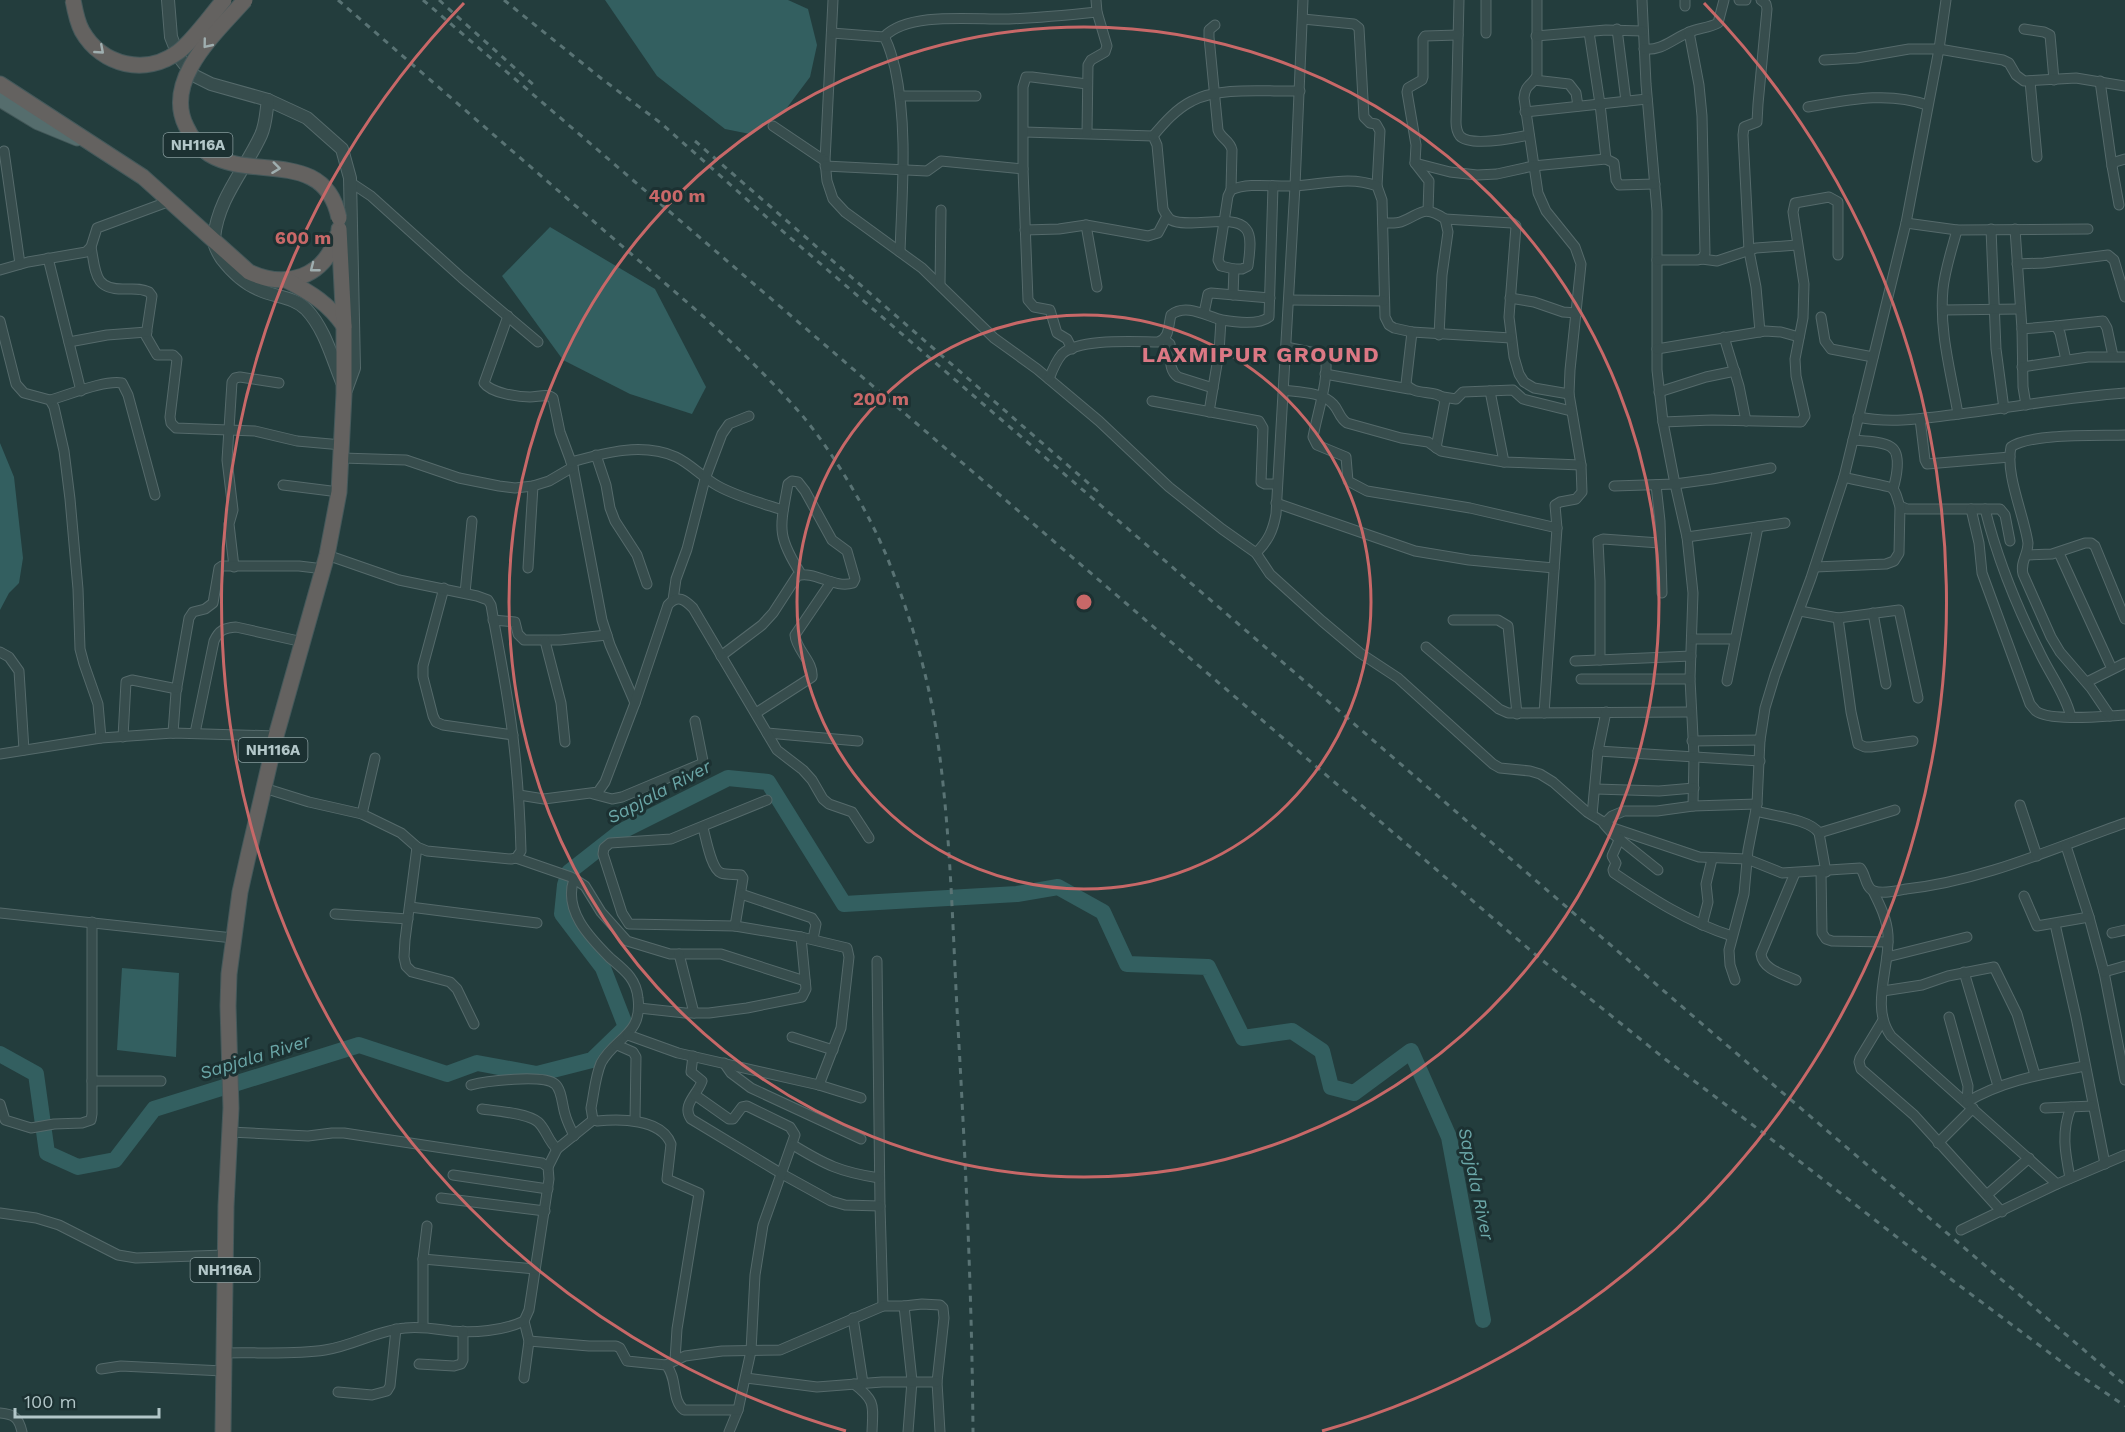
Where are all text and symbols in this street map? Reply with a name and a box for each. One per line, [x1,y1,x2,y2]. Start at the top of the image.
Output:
one-way arrow [203,38,214,49]
one-way arrow [93,43,103,54]
road number: NH116A [164,133,232,157]
one-way arrow [271,162,280,174]
text: 400 m [649,185,705,206]
text: 600 m [275,227,331,248]
one-way arrow [310,260,321,271]
district label: LAXMIPUR GROUND [1142,342,1380,367]
text: 200 m [853,388,909,409]
centre of rings [1074,592,1094,612]
road number: NH116A [238,738,308,762]
water label: Sapjala River [603,755,715,828]
water label: Sapjala River [197,1029,314,1083]
water label: Sapjala River [1454,1126,1499,1243]
road number: NH116A [190,1258,260,1282]
scale bar [15,1381,159,1419]
text: 100 m [24,1391,77,1412]

